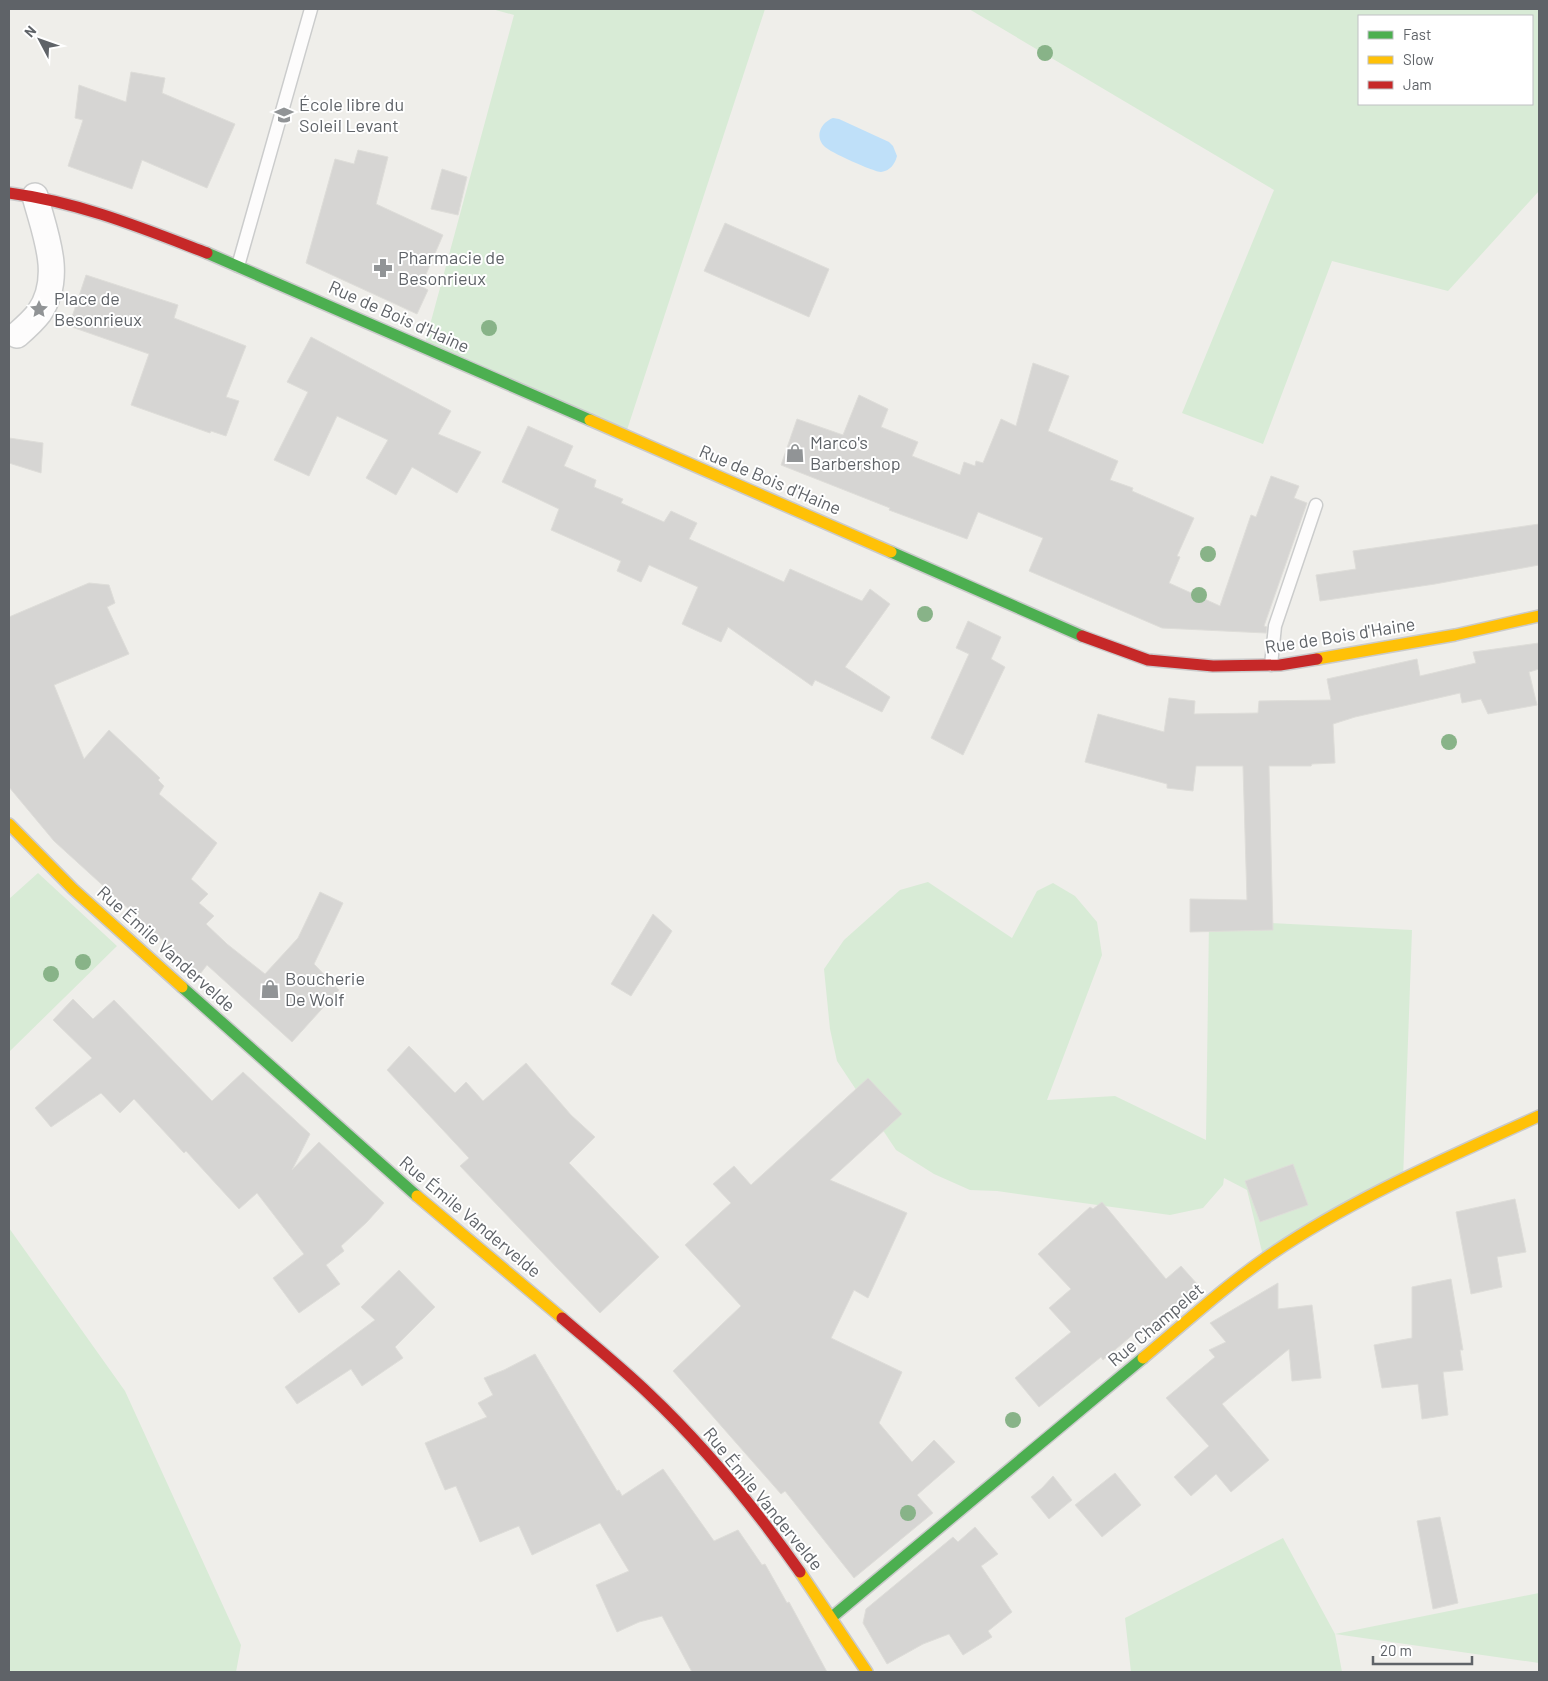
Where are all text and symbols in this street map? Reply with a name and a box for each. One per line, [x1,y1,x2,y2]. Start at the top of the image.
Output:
north arrow [15,15,65,65]
legend [1358,15,1533,105]
text: N [20,22,39,40]
text: Fast [1403,25,1431,43]
text: Slow [1403,50,1434,68]
text: Jam [1403,75,1432,93]
place label: École libre du Soleil Levant [299,93,404,136]
school or university icon: École libre du Soleil Levant [273,104,295,126]
place label: Pharmacie de Besonrieux [398,246,505,289]
pharmacy icon: Pharmacie de Besonrieux [372,257,394,279]
street label: Rue de Bois d'Haine [326,275,473,357]
place label: Place de Besonrieux [54,287,142,330]
place icon: Place de Besonrieux [28,298,50,320]
place label: Marco's Barbershop [810,431,901,474]
street label: Rue de Bois d'Haine [696,439,845,519]
shop icon: Marco's Barbershop [784,442,806,464]
street label: Rue de Bois d'Haine [1263,612,1417,658]
street label: Rue Émile Vandervelde [93,881,240,1016]
place label: Boucherie De Wolf [285,967,365,1010]
shop icon: Boucherie De Wolf [259,978,281,1000]
street label: Rue Émile Vandervelde [395,1151,546,1282]
street label: Rue Champelet [1103,1278,1208,1371]
street label: Rue Émile Vandervelde [699,1422,828,1574]
scale bar [1373,1634,1472,1666]
text: 20 m [1380,1641,1412,1659]

